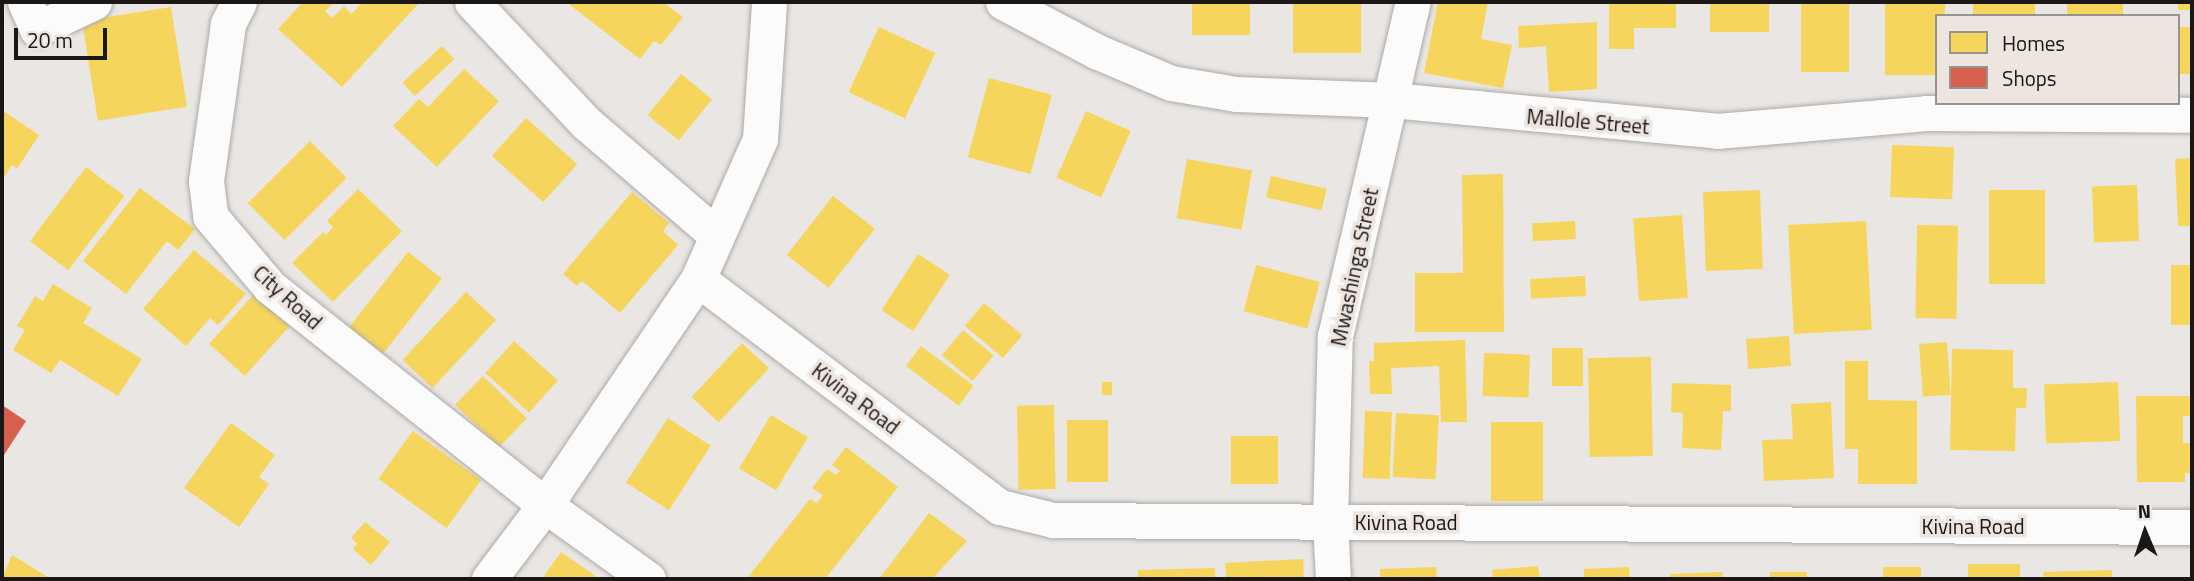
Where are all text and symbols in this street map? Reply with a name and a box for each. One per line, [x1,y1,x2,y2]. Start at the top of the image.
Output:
scale bar [18,14,110,58]
legend [1935,14,2180,105]
text: 20 m [27,24,73,56]
text: Homes [2002,27,2065,59]
text: Shops [2002,62,2057,94]
street label: Mallole Street [1526,103,1650,139]
street label: Mwashinga Street [1325,186,1383,348]
street label: City Road [248,260,328,334]
street label: Kivina Road [807,357,905,439]
text: N [2137,496,2151,525]
north arrow [2110,497,2180,567]
street label: Kivina Road [1354,509,1458,535]
street label: Kivina Road [1921,513,2025,539]

